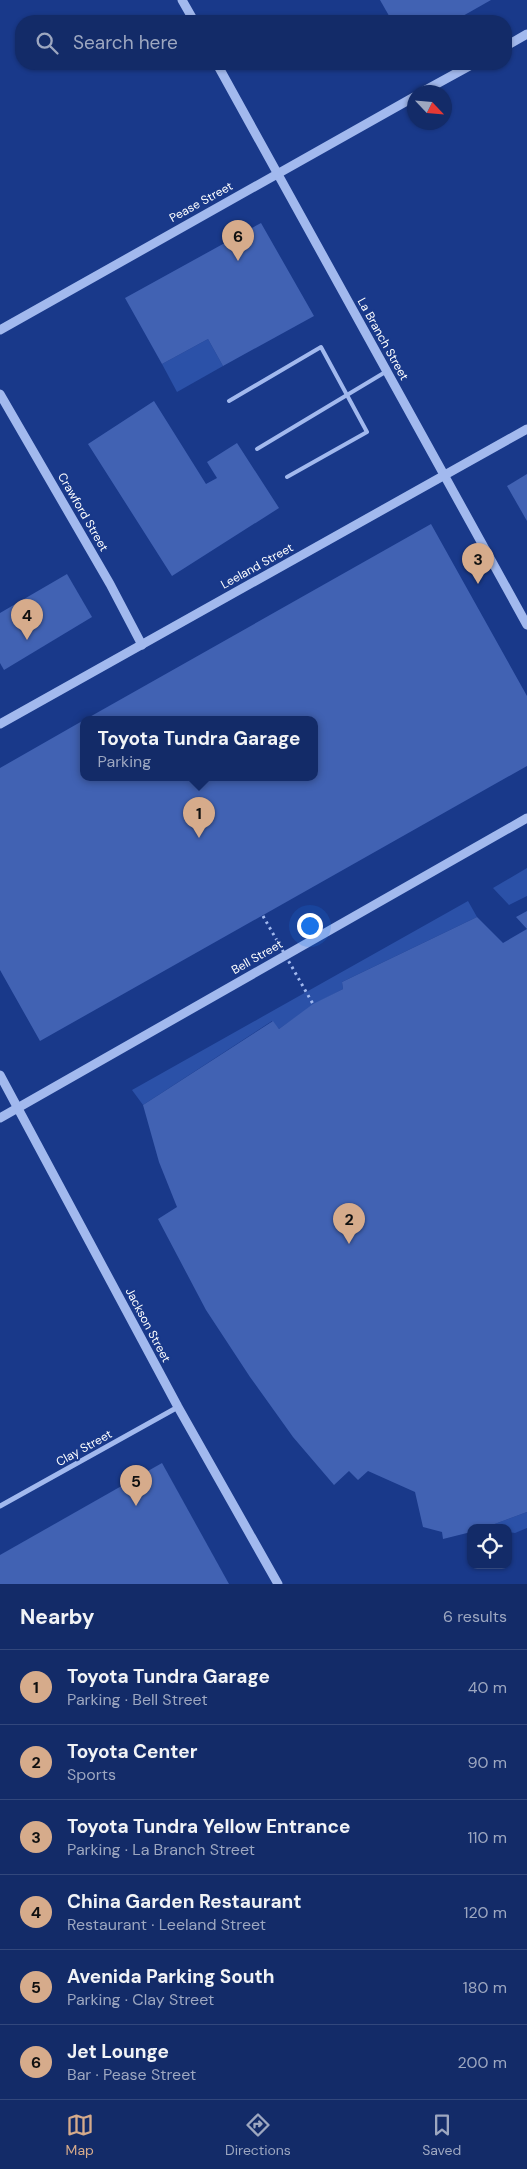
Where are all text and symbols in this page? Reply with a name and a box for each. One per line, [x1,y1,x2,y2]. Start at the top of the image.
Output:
search box [15,15,512,70]
icon: search [33,29,61,57]
text: Search here [73,30,178,55]
north arrow [407,85,452,130]
street label: Pease Street [167,178,236,226]
pin: 6 [222,220,254,261]
street label: La Branch Street [354,295,412,383]
street label: Crawford Street [54,470,112,555]
street label: Leeland Street [218,539,296,593]
pin: 3 [462,543,494,584]
pin: 4 [11,599,43,640]
popup [80,716,318,781]
text: Toyota Tundra Garage [98,726,300,751]
text: Parking [98,751,151,772]
pin: 1 [183,797,215,838]
your location [297,913,323,939]
street label: Bell Street [228,936,286,978]
pin: 2 [333,1203,365,1244]
street label: Jackson Street [122,1285,175,1365]
street label: Clay Street [53,1426,115,1470]
pin: 5 [120,1465,152,1506]
map controls [467,1524,512,1569]
button: locate [467,1524,512,1569]
text: Nearby [20,1603,94,1631]
text: 6 results [443,1606,507,1627]
text: Toyota Tundra Garage [67,1664,270,1689]
text: 1 [33,1677,39,1698]
text: 40 m [468,1677,507,1698]
text: Parking · Bell Street [67,1689,208,1710]
text: Toyota Center [67,1739,197,1764]
text: 2 [31,1752,41,1773]
text: 90 m [467,1752,507,1773]
text: Sports [67,1764,116,1785]
text: Toyota Tundra Yellow Entrance [67,1814,351,1839]
text: 3 [31,1827,41,1848]
text: 110 m [468,1827,507,1848]
text: Parking · La Branch Street [67,1839,255,1860]
text: China Garden Restaurant [67,1889,302,1914]
text: 4 [31,1902,41,1923]
text: 120 m [463,1902,507,1923]
text: Restaurant · Leeland Street [67,1914,266,1935]
text: Avenida Parking South [67,1964,275,1989]
text: 5 [31,1977,41,1998]
text: 180 m [463,1977,507,1998]
text: Parking · Clay Street [67,1989,214,2010]
text: Jet Lounge [67,2039,169,2064]
text: 6 [31,2052,41,2073]
text: 200 m [458,2052,507,2073]
text: Bar · Pease Street [67,2064,196,2085]
tab: Map [66,2111,94,2159]
tab: Directions [225,2111,291,2159]
tab: Saved [422,2111,461,2159]

